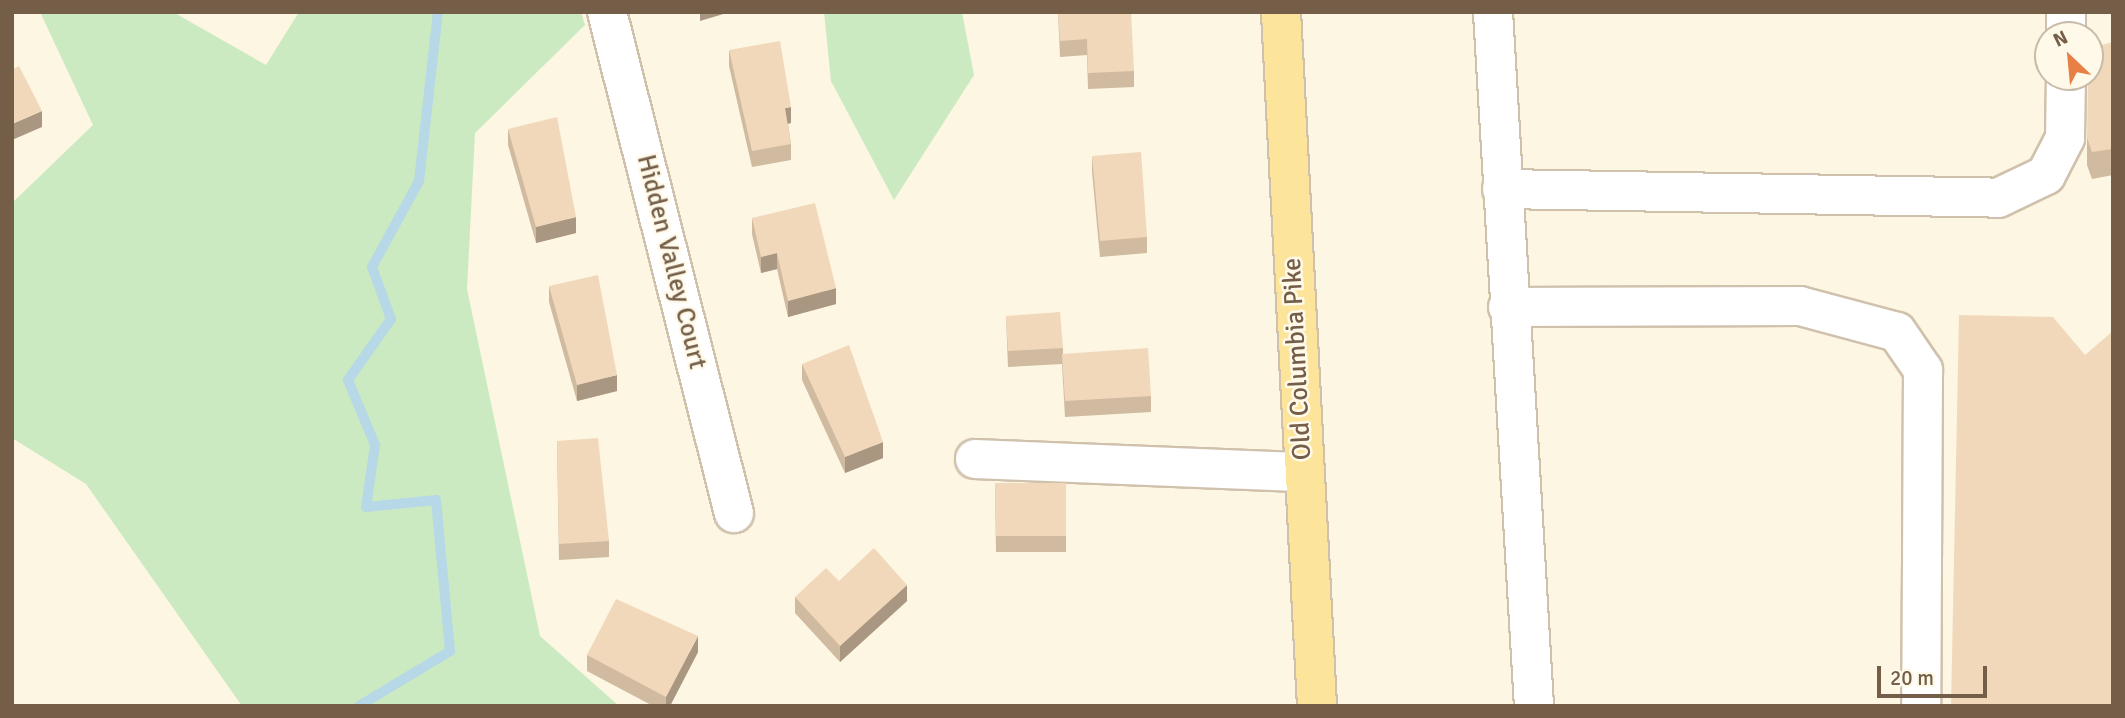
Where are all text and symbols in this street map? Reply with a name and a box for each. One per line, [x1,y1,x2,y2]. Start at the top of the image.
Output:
north arrow [2034,21,2104,91]
text: N [2049,25,2072,53]
street label: Hidden Valley Court [629,152,713,372]
street label: Old Columbia Pike [1277,257,1319,461]
scale bar [1880,652,1990,696]
text: 20 m [1890,665,1934,691]

